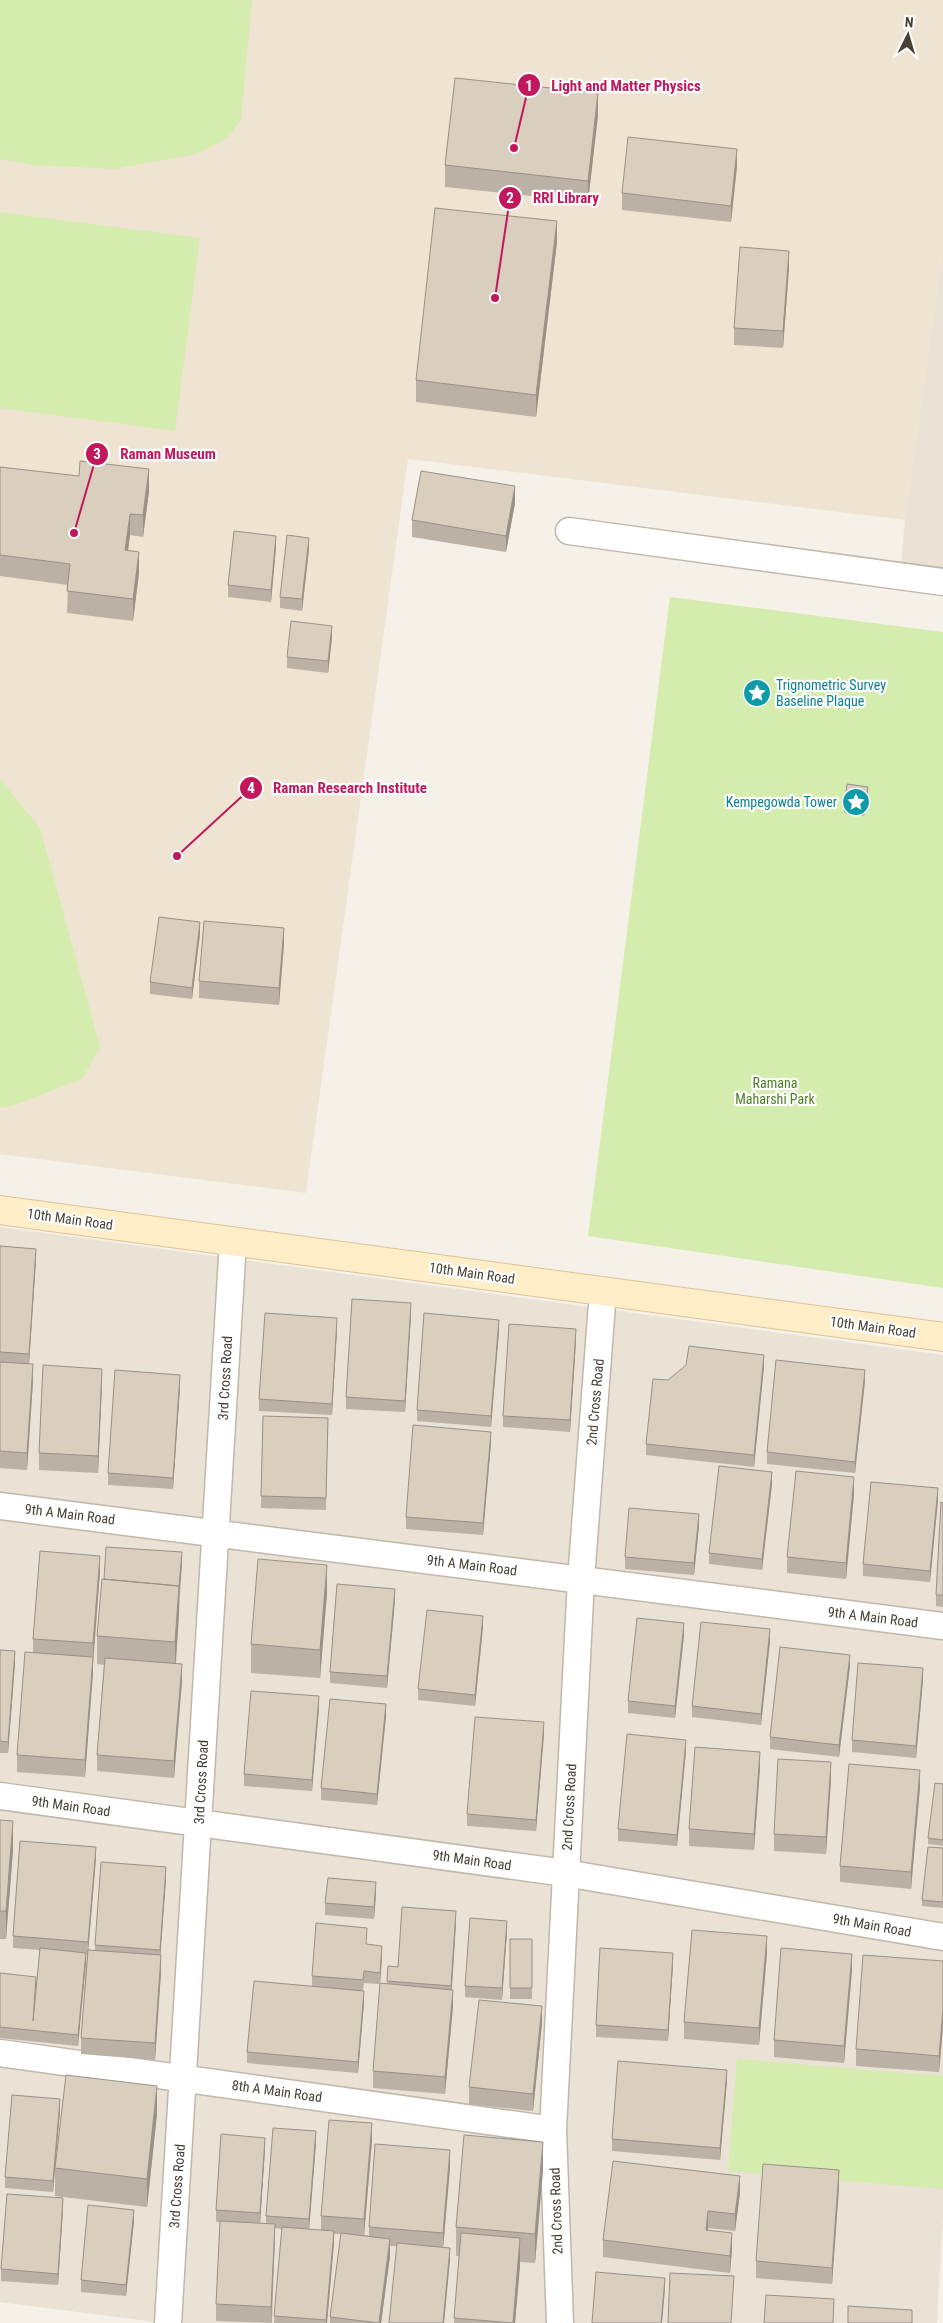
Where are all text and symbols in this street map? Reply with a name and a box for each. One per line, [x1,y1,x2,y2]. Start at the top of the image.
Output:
north arrow [883,10,933,60]
text: N [904,14,914,30]
callout: Light and Matter Physics [517,70,711,100]
text: 1 [525,77,533,95]
text: Light and Matter Physics [551,77,701,95]
callout: RRI Library [498,183,609,213]
text: 2 [506,189,514,207]
text: RRI Library [533,189,599,207]
callout: Raman Museum [85,439,225,469]
text: 3 [93,445,101,463]
text: Raman Museum [120,445,216,463]
place label: Trignometric Survey Baseline Plaque [776,677,886,709]
place icon: Trignometric Survey Baseline Plaque [742,678,772,708]
callout: Raman Research Institute [238,773,437,803]
text: 4 [247,779,255,797]
text: Raman Research Institute [273,779,427,797]
place icon: Kempegowda Tower [841,787,871,817]
place label: Kempegowda Tower [726,794,837,810]
park label: Ramana Maharshi Park [735,1075,815,1107]
street label: 10th Main Road [26,1205,114,1233]
street label: 10th Main Road [428,1259,516,1287]
street label: 10th Main Road [829,1313,917,1341]
street label: 3rd Cross Road [215,1335,235,1421]
street label: 2nd Cross Road [583,1358,607,1446]
street label: 9th A Main Road [24,1501,116,1527]
street label: 9th A Main Road [426,1552,518,1578]
street label: 9th A Main Road [827,1604,919,1630]
street label: 3rd Cross Road [191,1739,211,1825]
street label: 2nd Cross Road [559,1763,579,1851]
street label: 9th Main Road [30,1793,112,1819]
street label: 9th Main Road [431,1847,513,1873]
street label: 9th Main Road [831,1910,913,1940]
street label: 8th A Main Road [231,2077,323,2105]
street label: 3rd Cross Road [166,2143,188,2229]
street label: 2nd Cross Road [546,2167,566,2255]

